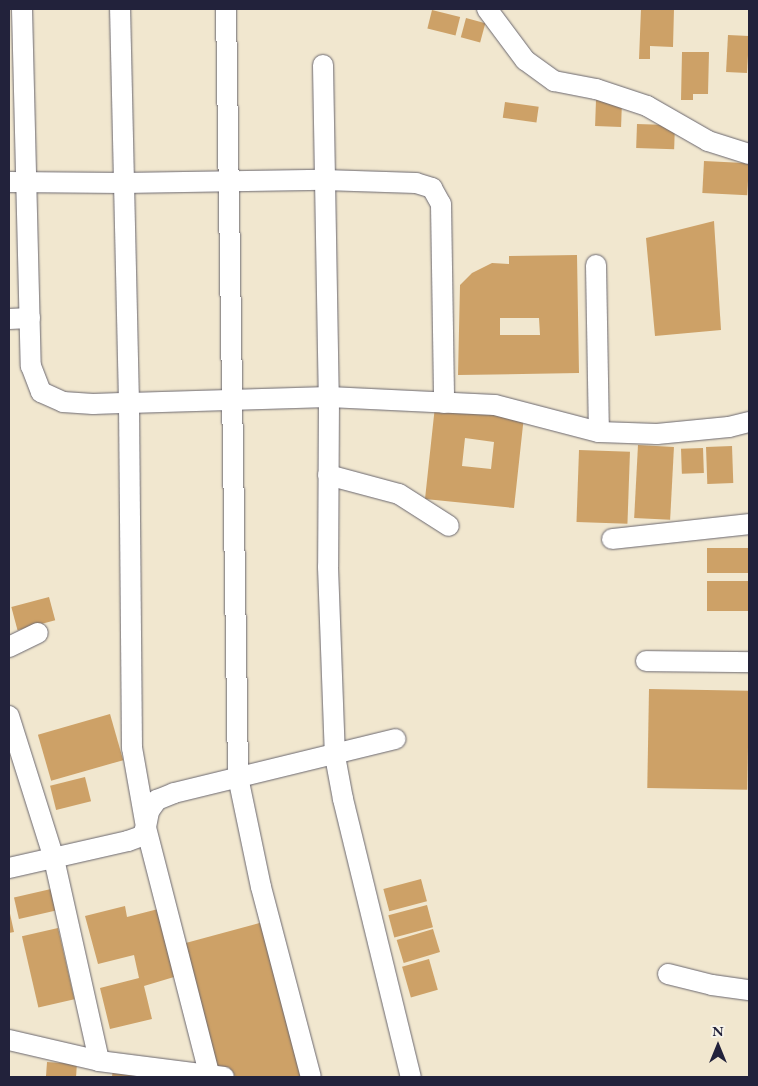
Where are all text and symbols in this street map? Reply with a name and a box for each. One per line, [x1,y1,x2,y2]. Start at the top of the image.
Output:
north arrow [693,1021,743,1071]
text: N [712,1022,724,1040]

